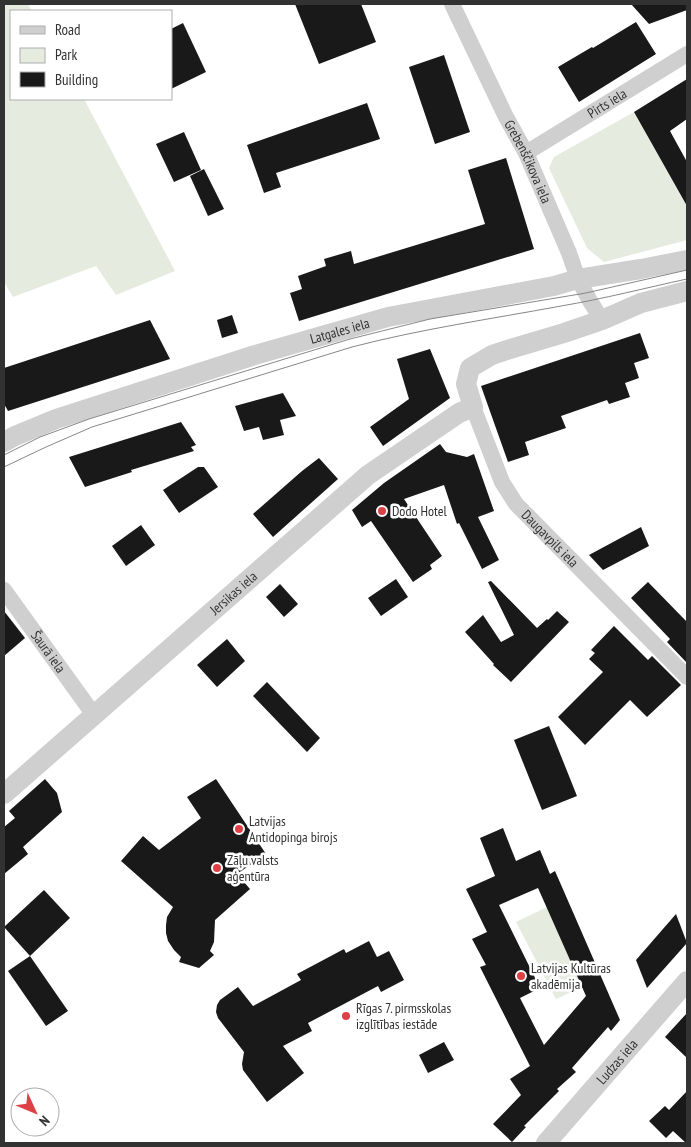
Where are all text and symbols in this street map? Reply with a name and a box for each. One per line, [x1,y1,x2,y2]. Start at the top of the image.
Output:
legend [10,10,172,100]
text: Road [55,20,81,39]
text: Park [55,45,77,64]
text: Building [55,70,98,89]
street label: Pirts iela [584,84,630,122]
street label: Grebenščikova iela [500,117,555,206]
street label: Latgales iela [308,314,372,348]
place label: Dodo Hotel [392,502,448,520]
marker: Dodo Hotel [376,505,388,517]
street label: Daugavpils iela [518,506,583,571]
street label: Jersikas iela [205,567,261,619]
street label: Šaurā iela [27,627,70,676]
place label: Latvijas Antidopinga birojs [249,812,338,846]
marker: Latvijas Antidopinga birojs [233,823,245,835]
place label: Zāļu valsts aģentūra [227,851,279,885]
marker: Zāļu valsts aģentūra [211,862,223,874]
place label: Latvijas Kultūras akadēmija [531,959,611,993]
marker: Latvijas Kultūras akadēmija [515,970,527,982]
place label: Rīgas 7. pirmsskolas izglītības iestāde [356,999,451,1033]
marker: Rīgas 7. pirmsskolas izglītības iestāde [340,1010,352,1022]
street label: Ludzas iela [592,1035,641,1088]
north arrow [10,1087,60,1137]
text: N [35,1112,53,1130]

